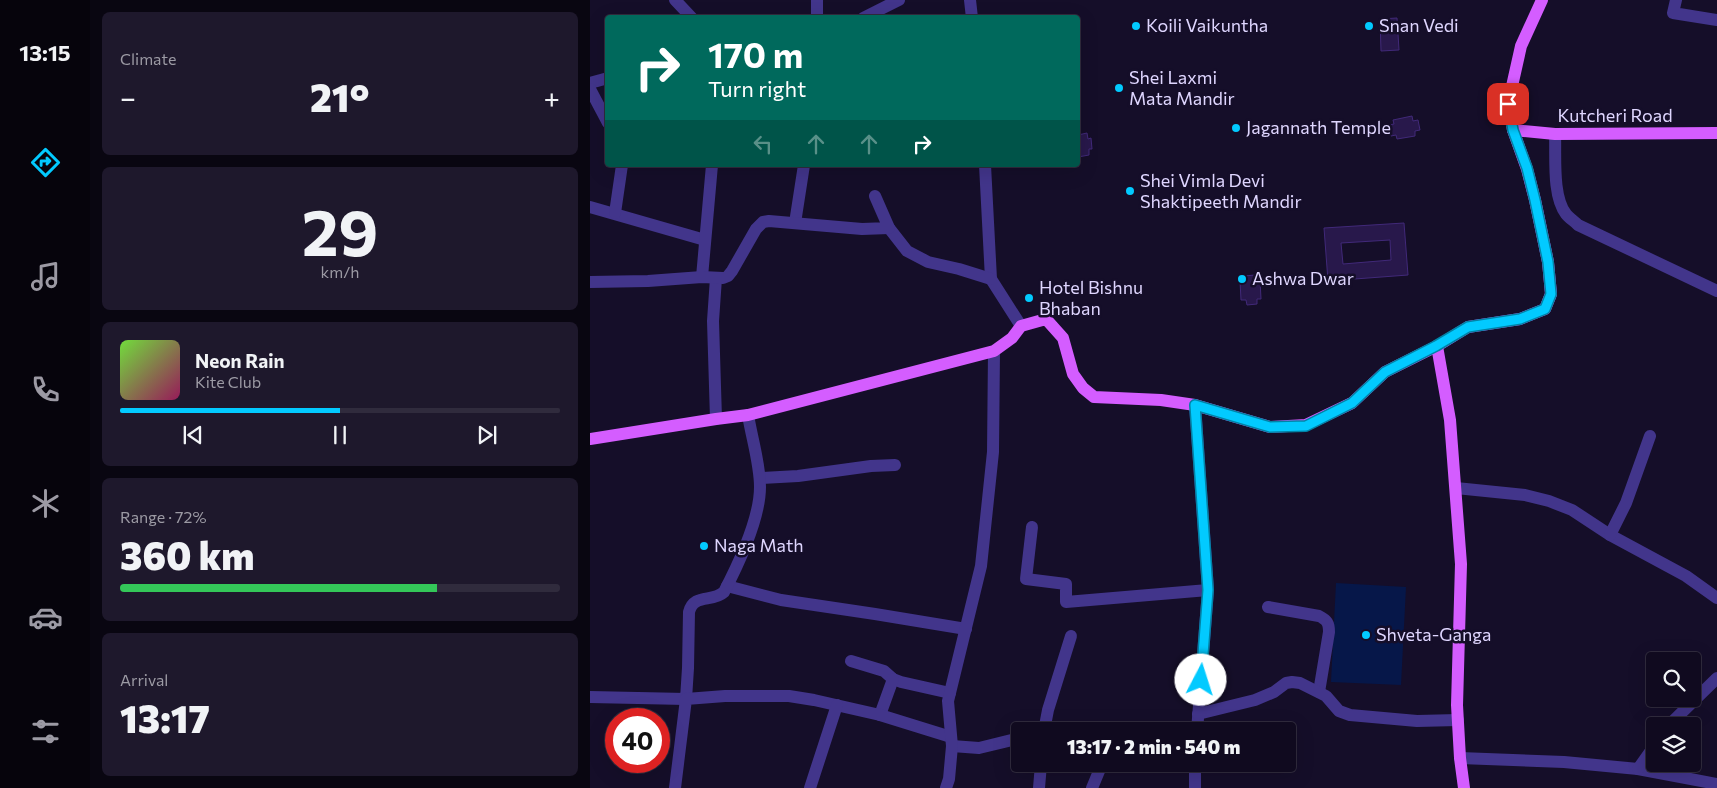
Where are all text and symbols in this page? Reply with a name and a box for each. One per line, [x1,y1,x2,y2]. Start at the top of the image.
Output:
place label: Koili Vaikuntha [1146,14,1268,36]
place label: Snan Vedi [1379,14,1459,36]
marker: Koili Vaikuntha [1130,20,1142,32]
marker: Snan Vedi [1363,20,1375,32]
text: 170 m [708,32,803,75]
icon: right [625,35,690,100]
text: 13:15 [19,39,71,66]
text: Climate [120,49,176,68]
place label: Shei Laxmi Mata Mandir [1129,66,1235,109]
text: 21° [310,73,370,120]
text: Turn right [708,75,806,102]
text: − [120,80,136,114]
text: + [544,80,560,114]
marker: Shei Laxmi Mata Mandir [1113,82,1125,94]
pin [1487,83,1529,125]
icon: arrive [1494,90,1522,118]
street label: Kutcheri Road [1557,104,1673,126]
place label: Jagannath Temple [1246,116,1391,138]
marker: Jagannath Temple [1230,122,1242,134]
icon: left [749,130,777,158]
icon: ahead [802,130,830,158]
icon: ahead [855,130,883,158]
icon: right [908,130,936,158]
icon: directions [28,145,63,180]
place label: Shei Vimla Devi Shaktipeeth Mandir [1140,169,1302,212]
marker: Shei Vimla Devi Shaktipeeth Mandir [1124,185,1136,197]
text: 29 [302,190,378,269]
icon: music [28,259,63,294]
text: km/h [321,262,359,281]
place label: Ashwa Dwar [1252,267,1354,289]
marker: Ashwa Dwar [1236,273,1248,285]
place label: Hotel Bishnu Bhaban [1039,276,1143,319]
marker: Hotel Bishnu Bhaban [1023,292,1035,304]
text: Neon Rain [195,349,285,372]
icon: phone [28,372,63,407]
text: Kite Club [195,372,261,391]
icon: previous [179,421,207,449]
icon: pause [326,421,354,449]
icon: next [473,421,501,449]
icon: climate [28,486,63,521]
text: Range · 72% [120,507,206,526]
text: 360 km [120,531,254,578]
place label: Naga Math [714,534,804,556]
marker: Naga Math [698,540,710,552]
icon: car [28,600,63,635]
place label: Shveta-Ganga [1376,623,1491,645]
marker: Shveta-Ganga [1360,629,1372,641]
map controls [1646,652,1701,772]
button: search [1646,652,1701,707]
position arrow [1174,653,1226,705]
text: Arrival [120,670,168,689]
text: 13:17 [120,694,210,741]
speed limit sign: 40 [605,708,670,773]
icon: filters [28,714,63,749]
button: layers [1646,717,1701,772]
text: 13:17 · 2 min · 540 m [1067,735,1240,758]

